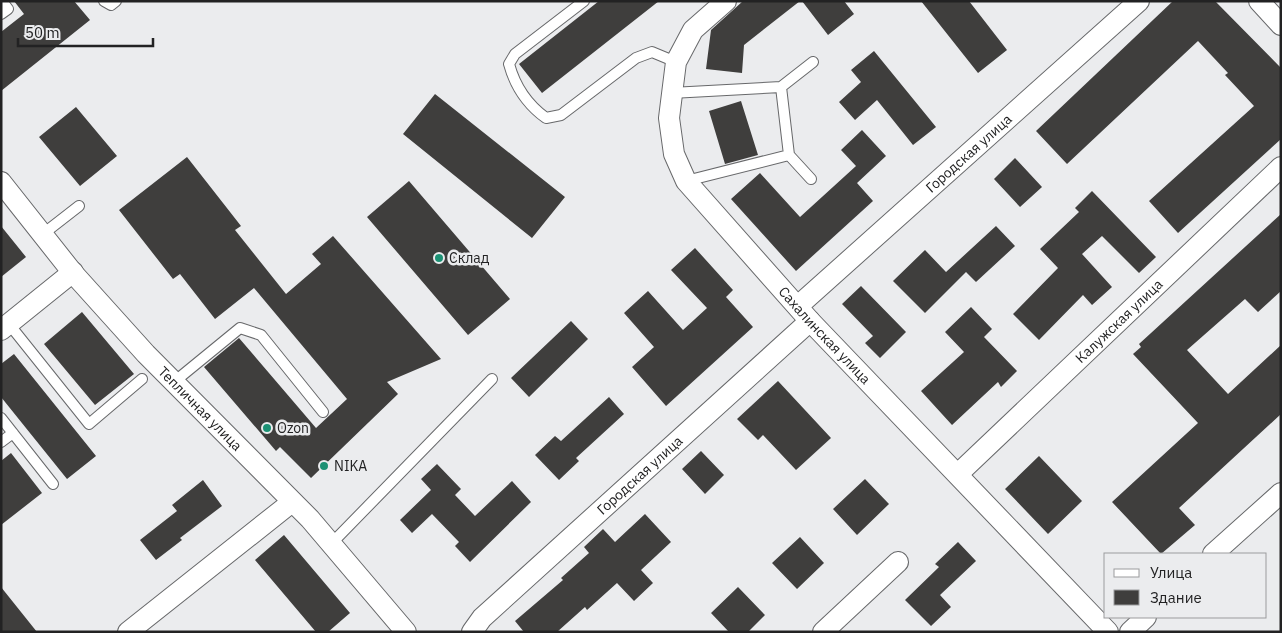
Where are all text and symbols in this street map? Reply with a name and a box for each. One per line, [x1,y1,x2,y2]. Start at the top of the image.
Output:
scale bar [18,15,152,47]
text: 50 m [25,23,60,42]
street label: Городская улица [922,110,1016,197]
place label: Склад [449,249,489,267]
marker: Склад [433,252,445,264]
street label: Калужская улица [1071,275,1167,367]
street label: Сахалинская улица [775,283,875,388]
street label: Тепличная улица [154,363,246,455]
place label: Ozon [277,419,309,437]
marker: Ozon [261,422,273,434]
street label: Городская улица [593,431,687,519]
place label: NIKA [334,457,367,475]
marker: NIKA [318,460,330,472]
legend [1104,553,1267,618]
text: Улица [1150,563,1192,582]
text: Здание [1150,588,1202,607]

